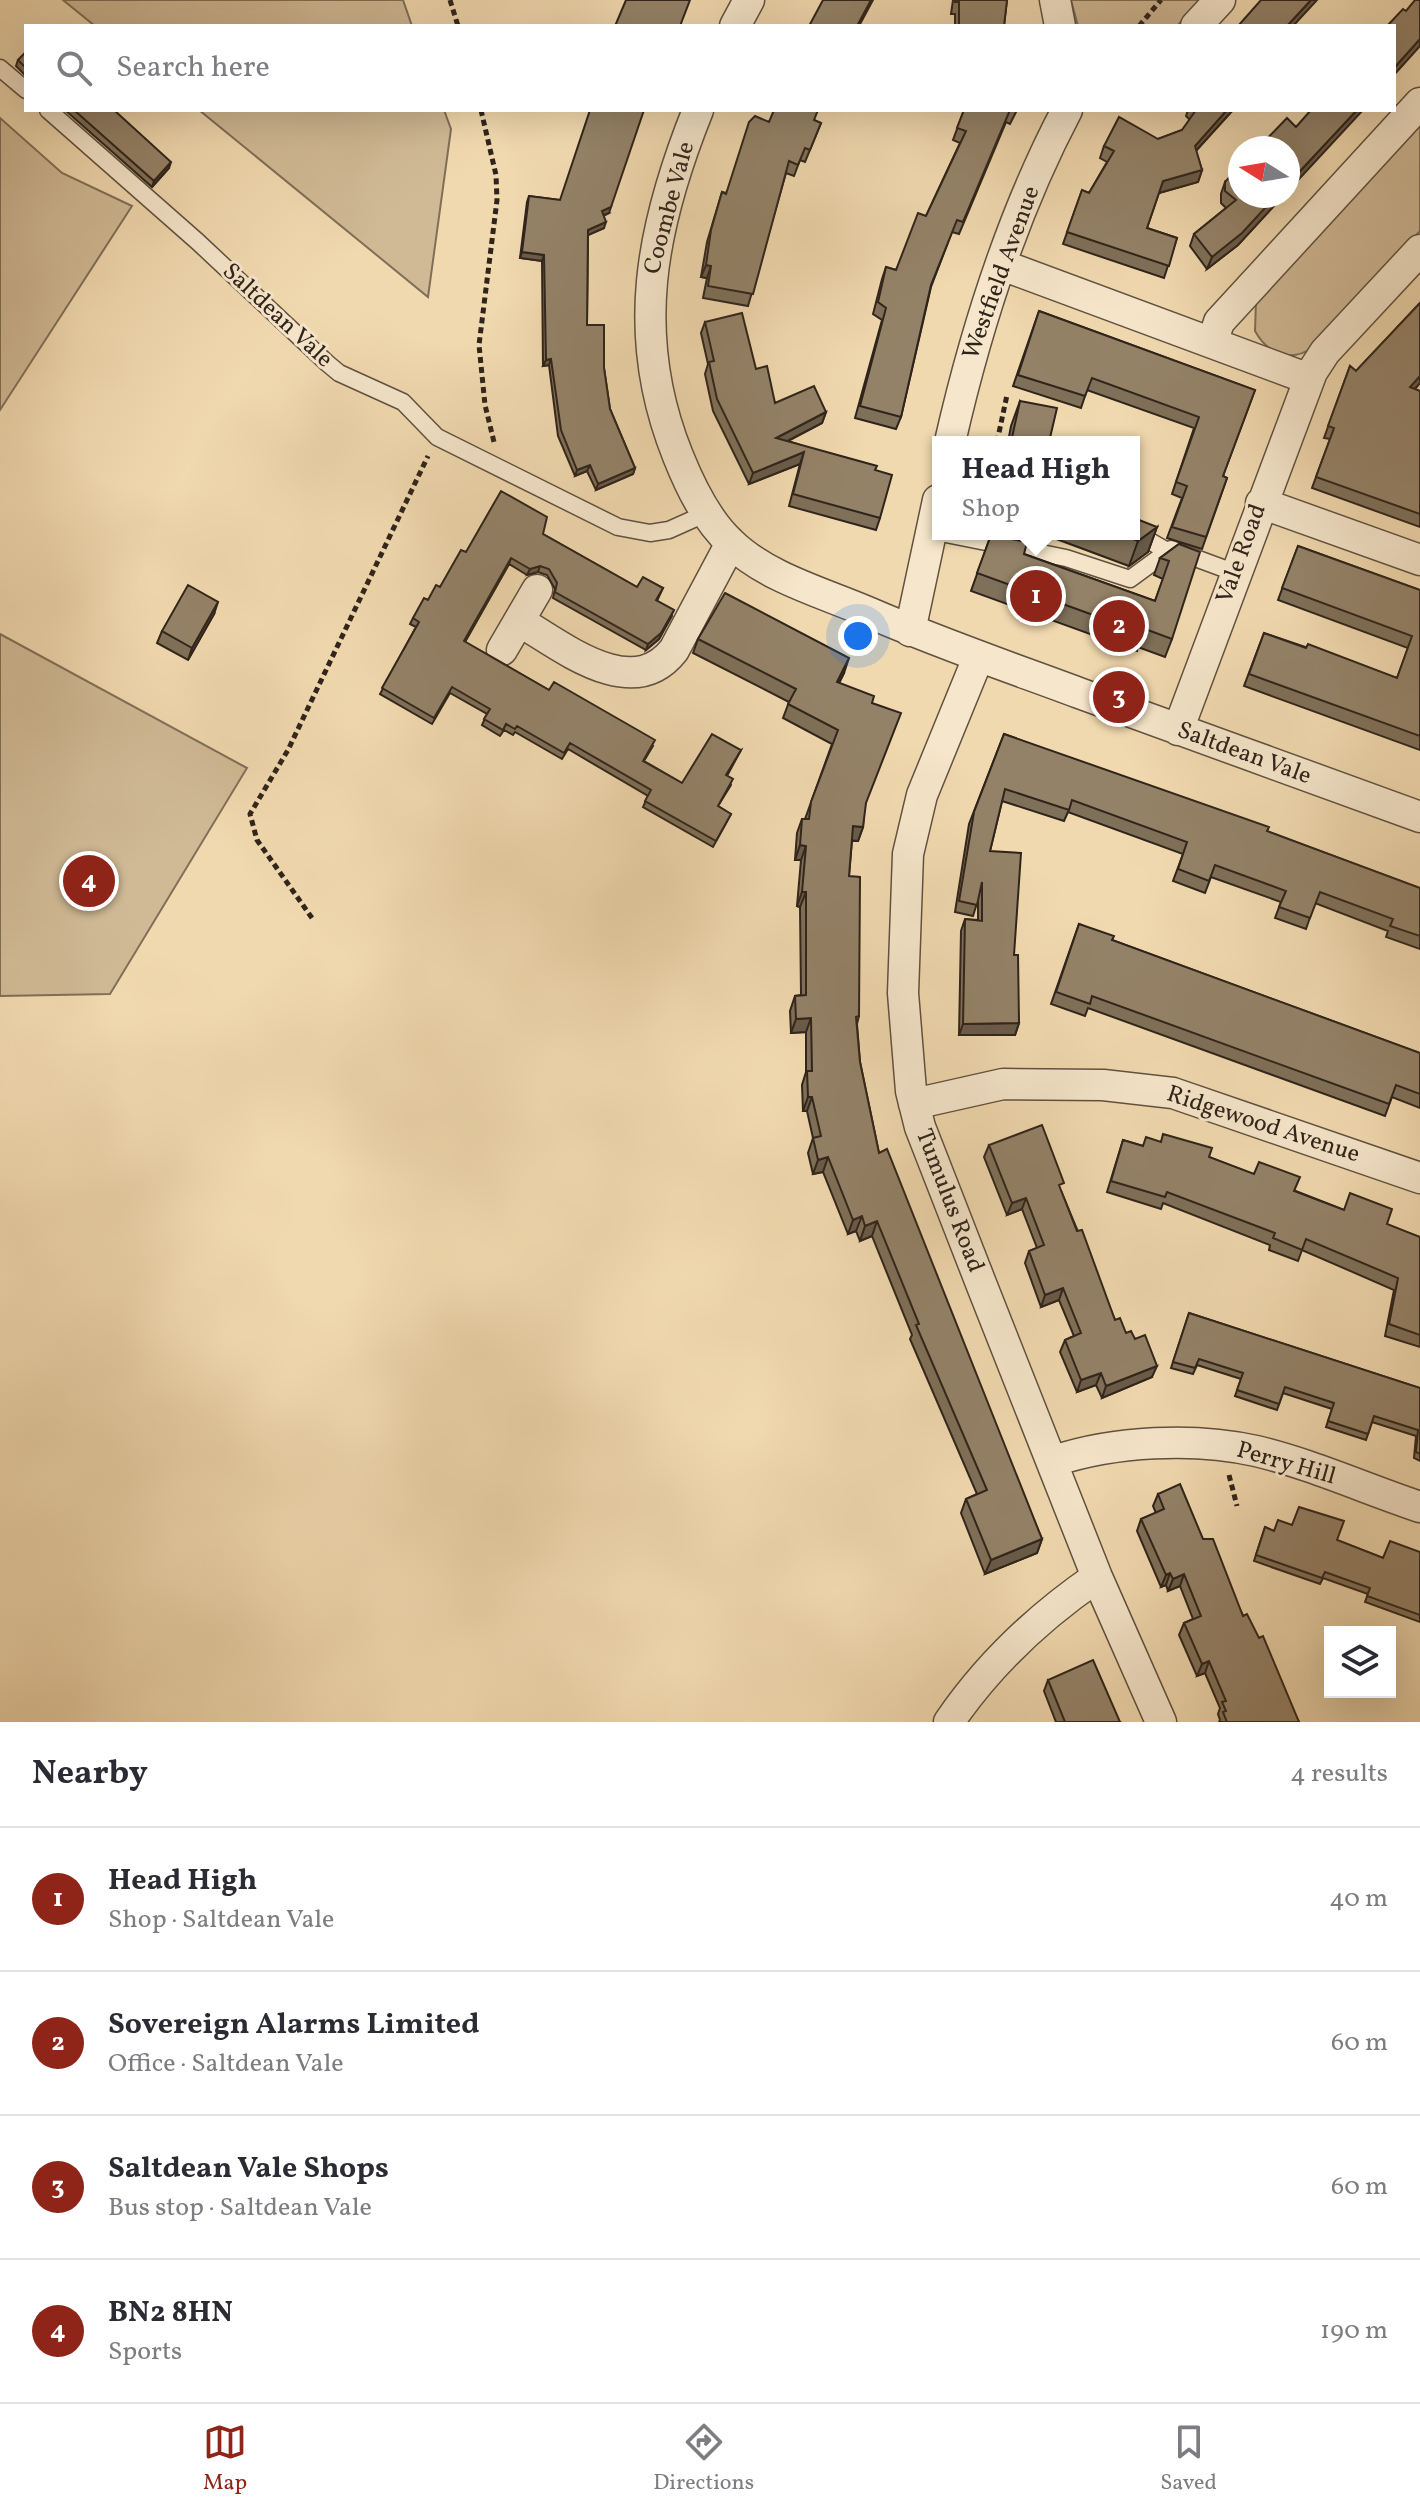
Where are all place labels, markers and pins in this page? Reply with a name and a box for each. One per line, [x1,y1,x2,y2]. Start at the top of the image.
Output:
pin: 1 [1010,566,1062,626]
pin: 2 [1093,596,1145,656]
pin: 3 [1093,667,1145,727]
pin: 4 [63,851,115,911]

